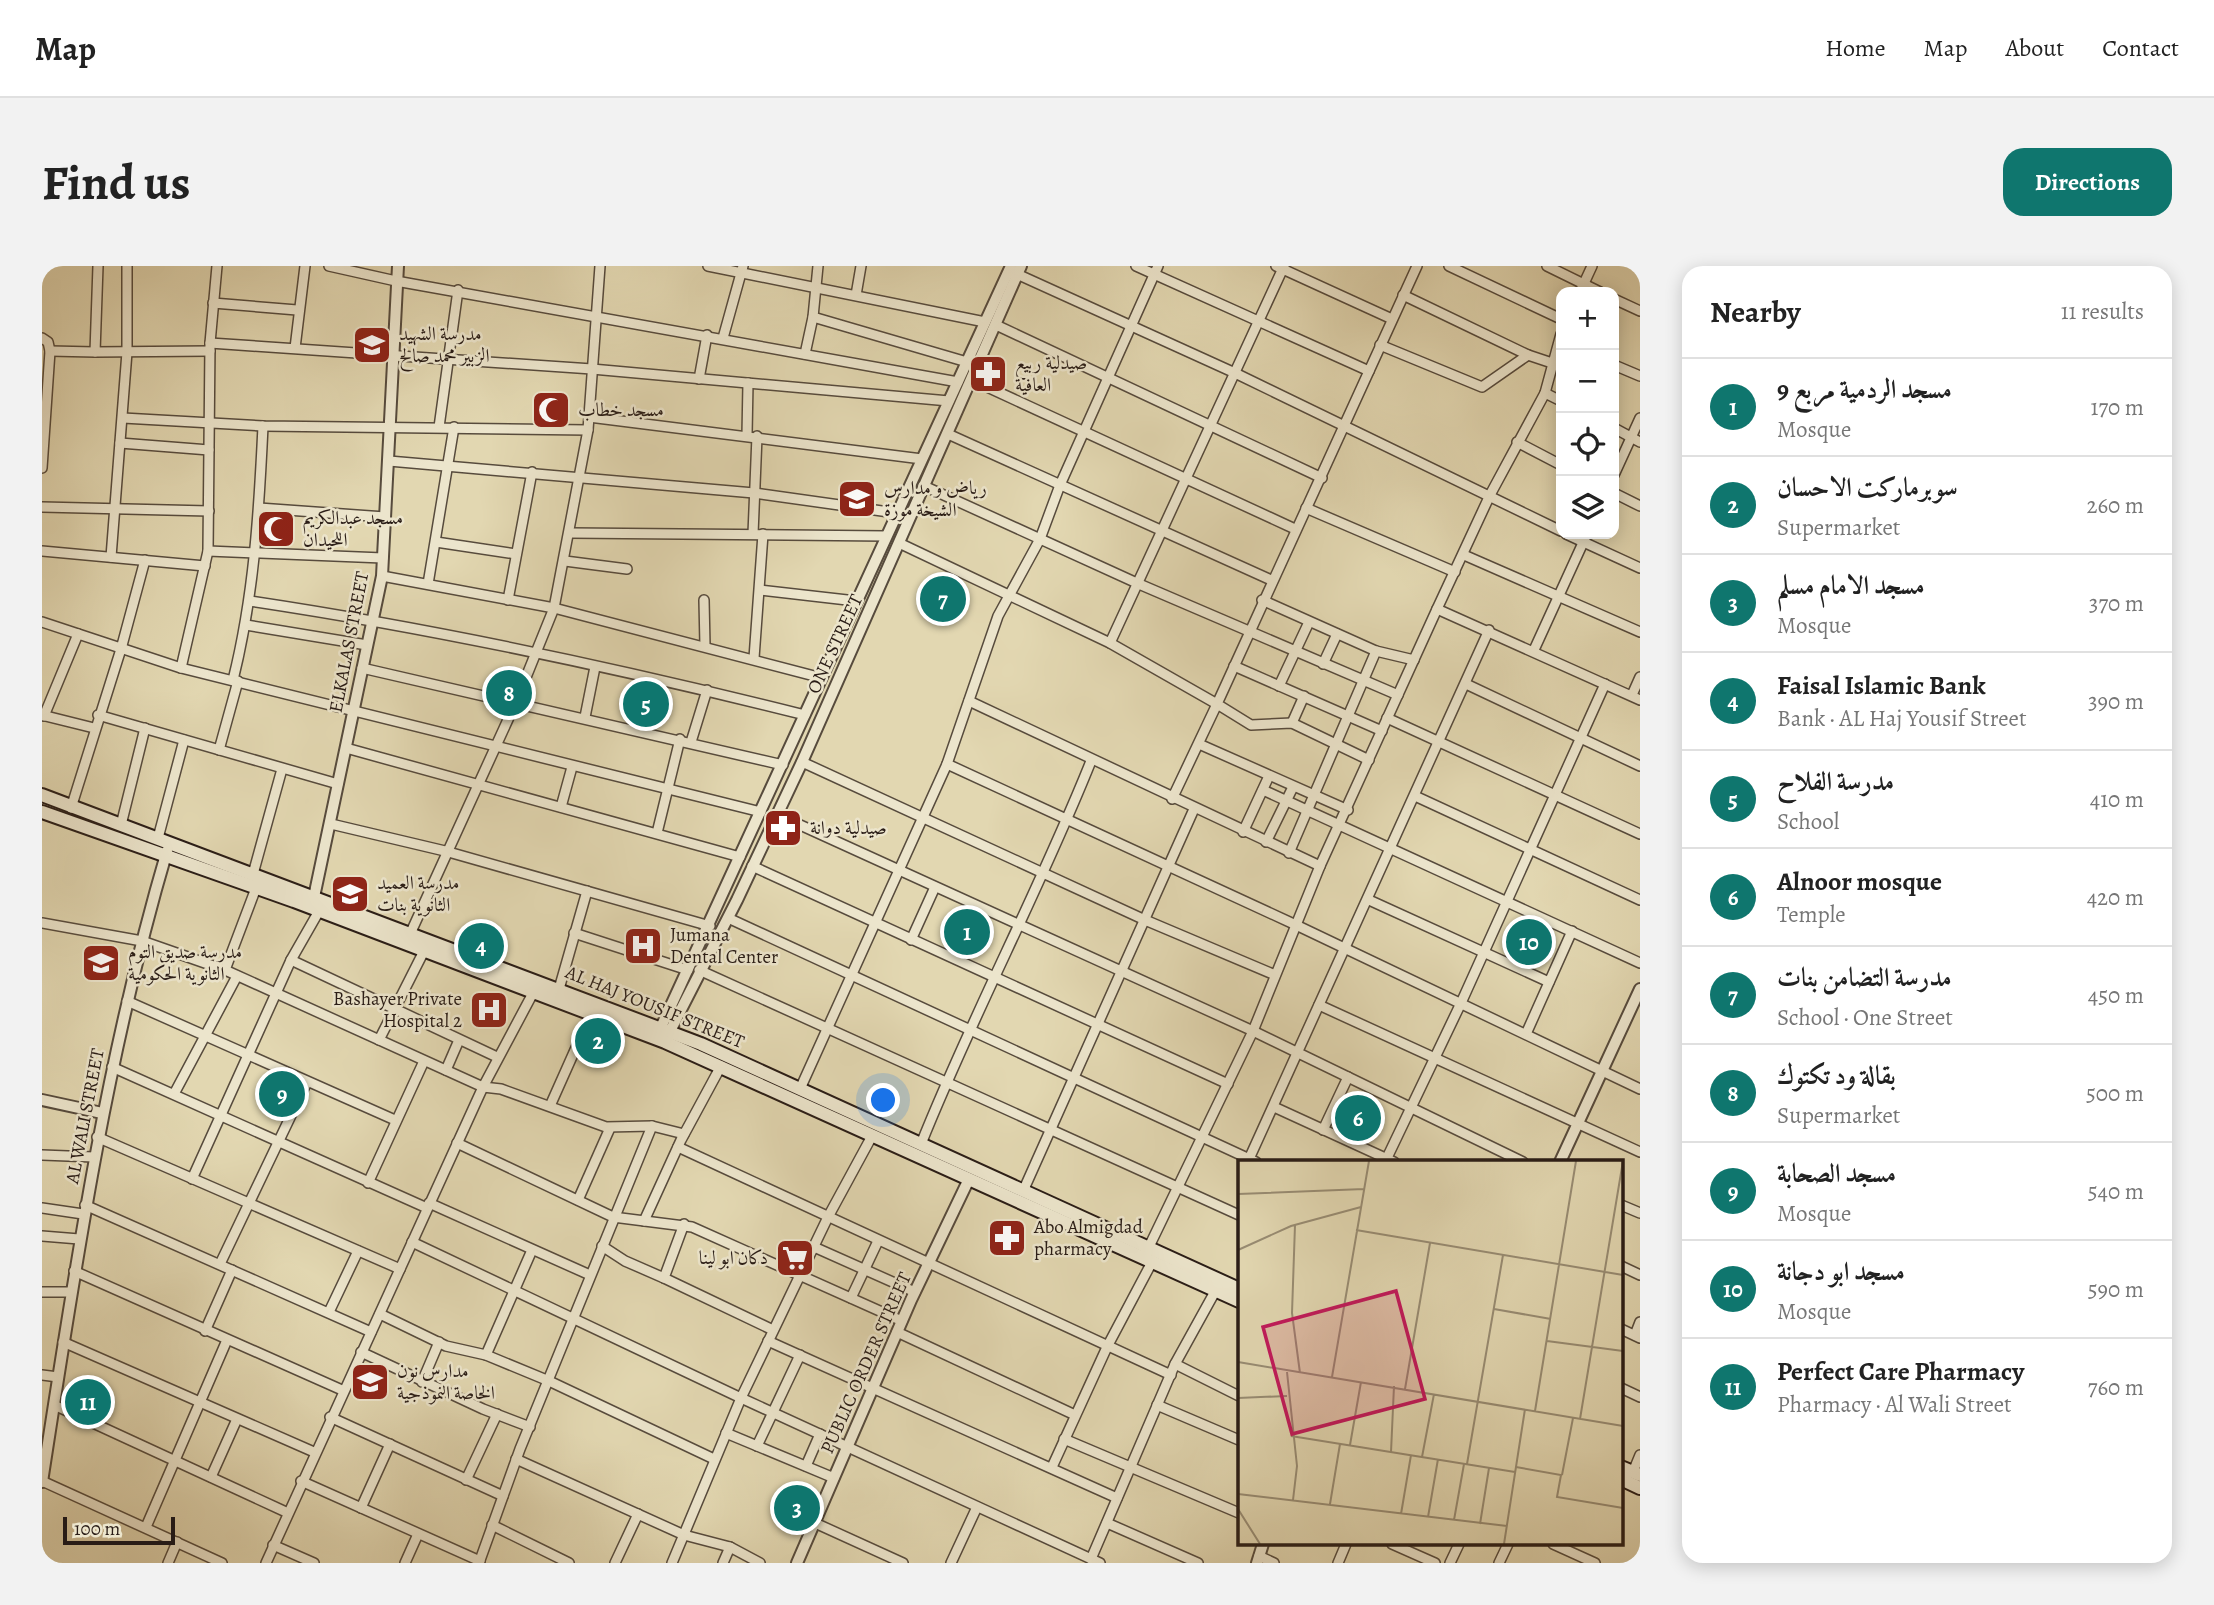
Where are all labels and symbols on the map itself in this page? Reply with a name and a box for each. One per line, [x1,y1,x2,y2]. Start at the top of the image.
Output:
place label: مدرسة الشهيد الزبير محمد صالح [399,321,490,372]
school or university icon: مدرسة الشهيد الزبير محمد صالح [351,324,393,366]
place label: صيدلية ربيع العافية [1015,350,1087,398]
pharmacy icon: صيدلية ربيع العافية [967,353,1009,395]
mosque icon: مسجد خطاب [530,389,572,431]
place label: مسجد خطاب [578,397,664,423]
place label: رياض و مدارس الشيخة موزة [884,475,987,523]
school or university icon: رياض و مدارس الشيخة موزة [836,478,878,520]
place label: مسجد عبدالكريم اللحيدان [303,505,403,553]
mosque icon: مسجد عبدالكريم اللحيدان [255,508,297,550]
street label: ELKALAS STREET [323,569,376,715]
pin: 7 [920,573,966,625]
street label: ONE STREET [801,590,870,698]
pin: 8 [486,667,532,719]
pin: 5 [623,678,669,730]
pharmacy icon: صيدلية دوانة [762,807,804,849]
place label: صيدلية دوانة [810,815,887,841]
place label: مدرسة العميد الثانوية بنات [377,870,459,918]
school or university icon: مدرسة العميد الثانوية بنات [329,873,371,915]
pin: 1 [944,906,990,958]
pin: 10 [1506,916,1552,968]
pin: 4 [458,920,504,972]
place label: Jumana Dental Center [670,922,778,970]
hospital icon: Jumana Dental Center [622,925,664,967]
place label: مدرسة صديق التوم الثانوية الحكومية [128,939,242,987]
school or university icon: مدرسة صديق التوم الثانوية الحكومية [80,942,122,984]
street label: AL HAJ YOUSIF STREET [561,959,749,1055]
place label: Bashayer Private Hospital 2 [333,986,462,1034]
hospital icon: Bashayer Private Hospital 2 [468,989,510,1031]
pin: 2 [575,1015,621,1067]
street label: AL WALI STREET [59,1046,111,1187]
pin: 9 [259,1068,305,1120]
your location [866,1083,900,1117]
pin: 6 [1335,1092,1381,1144]
inset map [1238,1160,1622,1546]
place label: Abo Almigdad pharmacy [1033,1214,1144,1262]
pharmacy icon: Abo Almigdad pharmacy [986,1217,1028,1259]
supermarket icon: دكان ابو لينا [774,1237,816,1279]
place label: دكان ابو لينا [699,1245,768,1271]
street label: PUBLIC ORDER STREET [814,1268,918,1458]
place label: مدارس نون الخاصة النموذجية [397,1358,495,1406]
school or university icon: مدارس نون الخاصة النموذجية [349,1361,391,1403]
pin: 11 [65,1376,111,1428]
pin: 3 [774,1482,820,1534]
scale bar [63,1514,175,1546]

